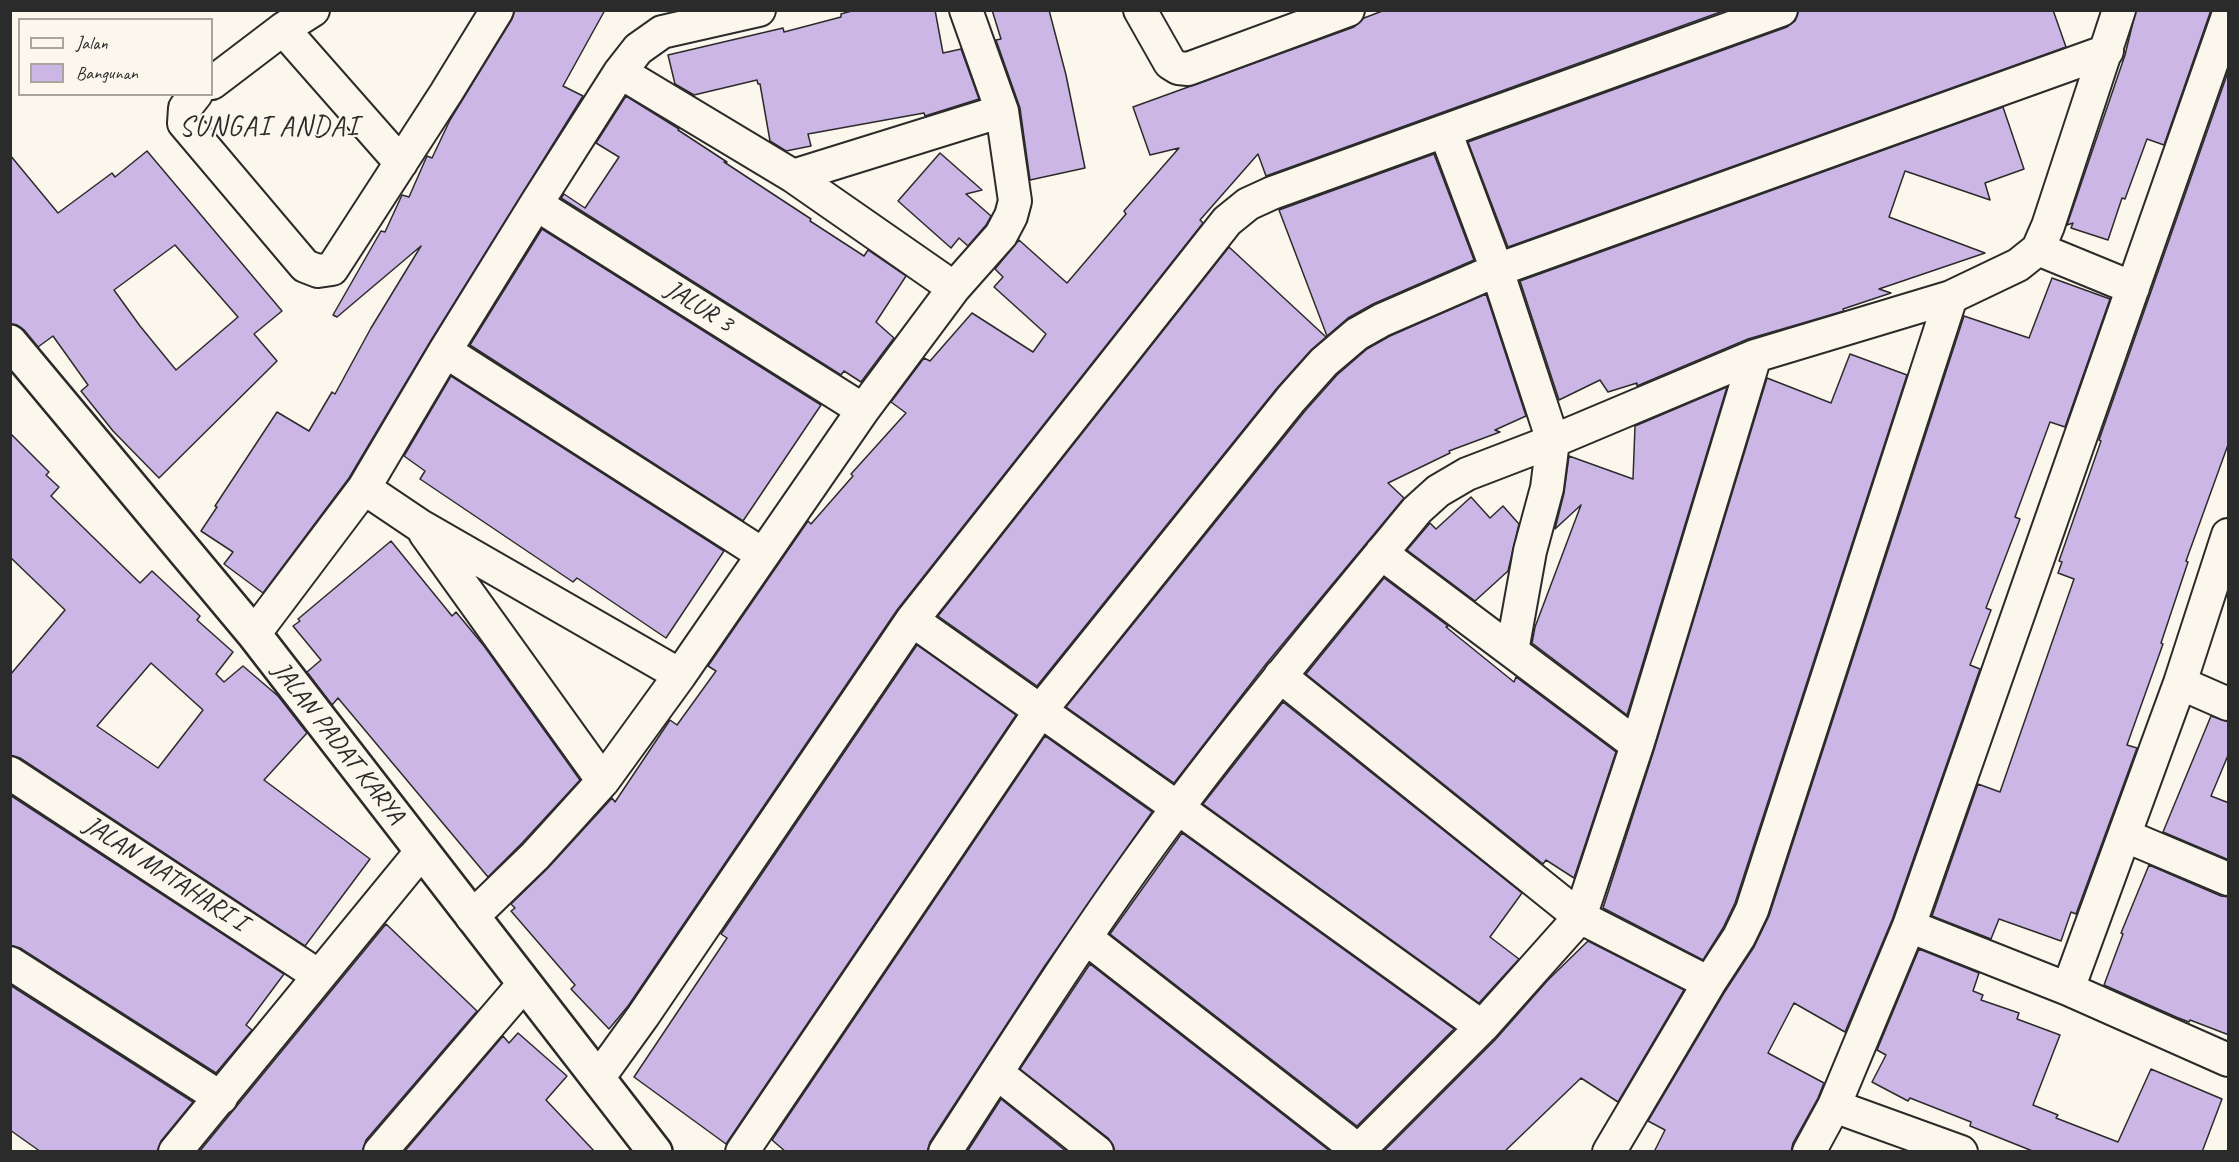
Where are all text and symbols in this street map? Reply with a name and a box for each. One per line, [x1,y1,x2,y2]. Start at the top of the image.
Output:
legend [18,18,213,96]
text: Jalan [76,32,108,54]
text: Bangunan [76,62,138,84]
district label: SUNGAI ANDAI [180,111,358,145]
street label: JALUR 3 [659,274,739,340]
street label: JALAN PADAT KARYA [265,656,411,830]
street label: JALAN MATAHARI I [78,810,252,938]

